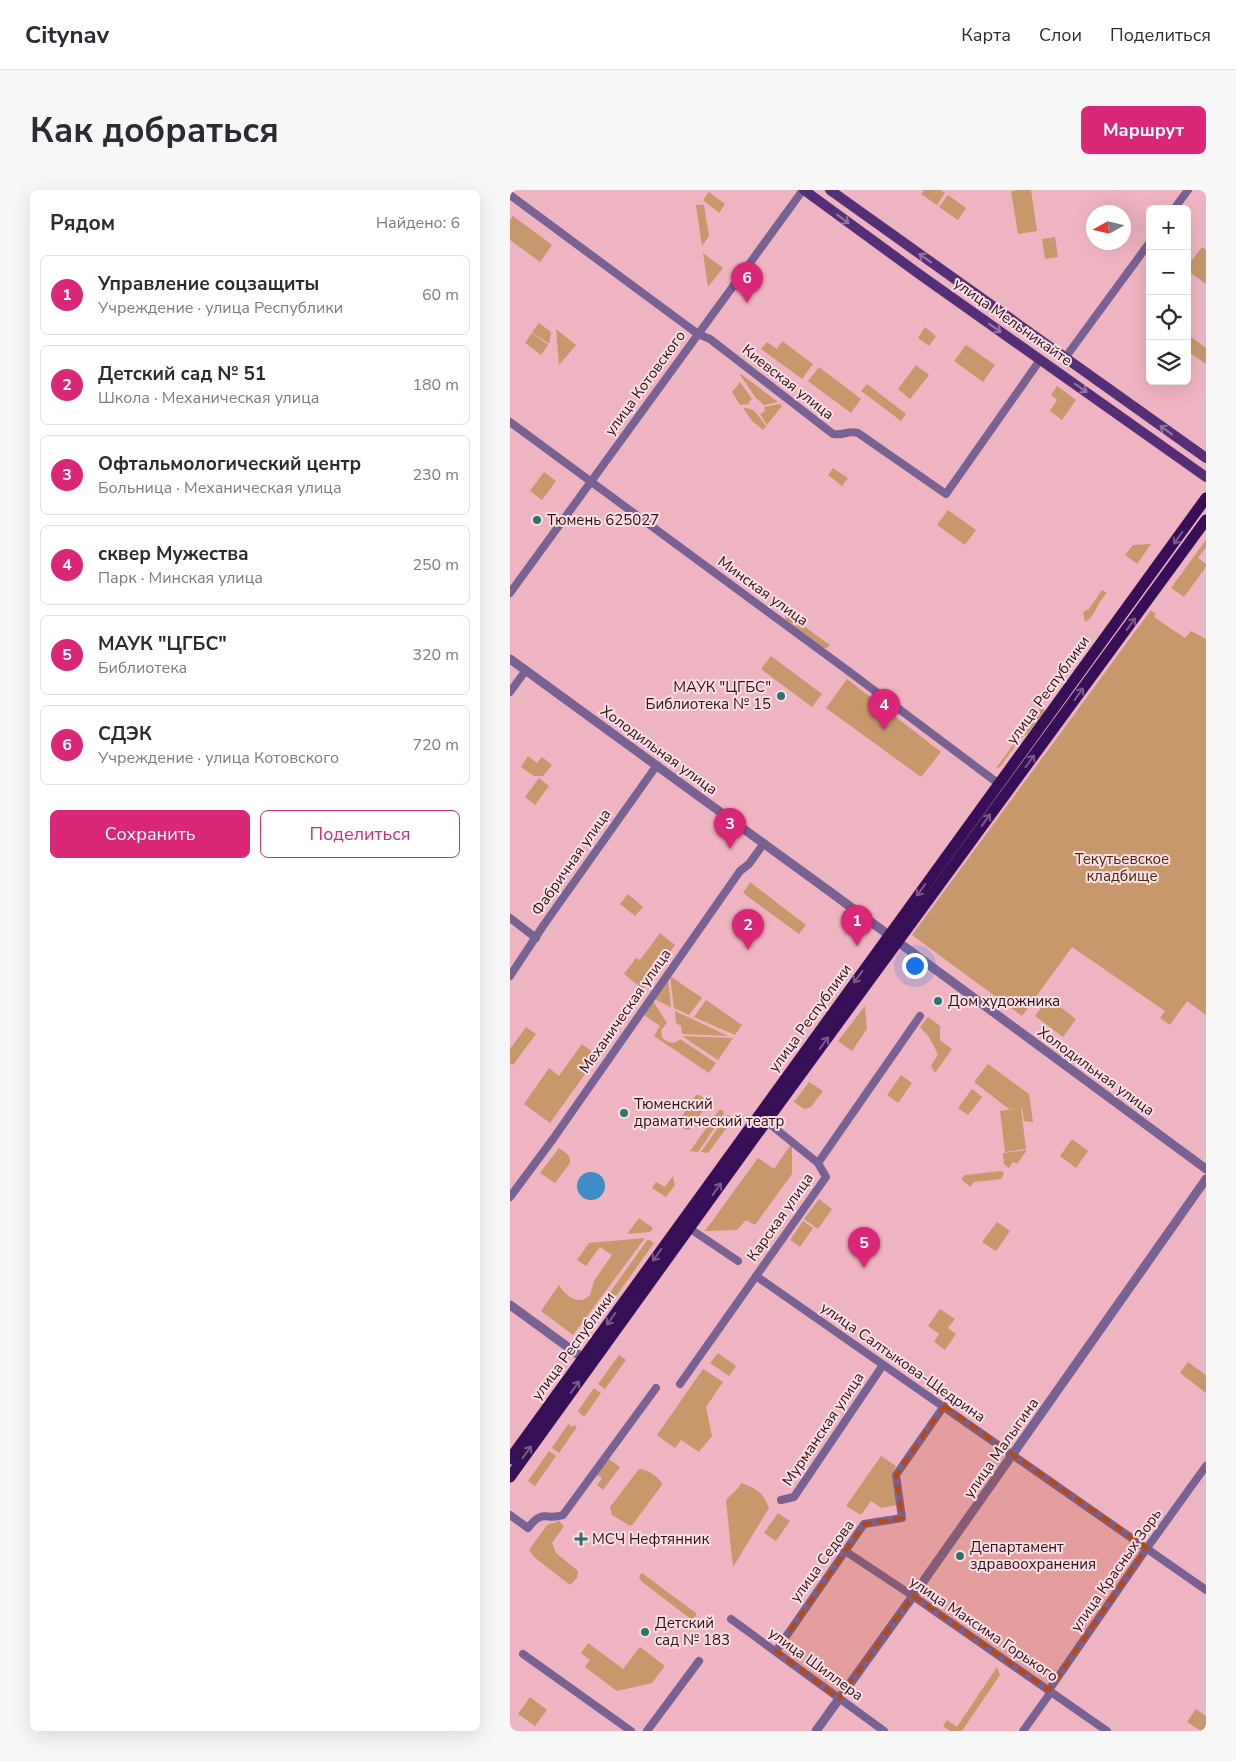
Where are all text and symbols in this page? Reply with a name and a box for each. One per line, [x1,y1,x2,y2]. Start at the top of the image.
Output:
text: Citynav [25,19,109,51]
text: Карта [961,23,1011,47]
text: Слои [1039,23,1082,47]
text: Поделиться [1110,23,1211,47]
button: Маршрут [1081,106,1206,154]
text: Как добраться [30,107,279,154]
north arrow [1086,205,1131,250]
map controls [1146,205,1191,385]
button: + [1146,205,1191,250]
text: Рядом [50,209,115,237]
text: Найдено: 6 [376,212,460,234]
one-way arrow [836,213,850,224]
button: − [1146,250,1191,295]
one-way arrow [918,253,932,263]
pin: 6 [731,262,763,303]
text: Управление соцзащиты [98,271,319,297]
street label: улица Мельникайте [950,274,1076,370]
text: 1 [62,284,72,306]
text: 60 m [422,284,459,306]
button: locate [1146,295,1191,340]
text: Учреждение · улица Республики [98,297,343,319]
one-way arrow [988,323,1002,333]
street label: улица Котовского [600,326,690,440]
street label: Киевская улица [738,340,838,424]
button: layers [1146,340,1191,385]
text: Детский сад № 51 [98,361,266,387]
text: 2 [62,374,72,396]
text: 180 m [412,374,459,396]
one-way arrow [1073,383,1087,393]
text: Школа · Механическая улица [98,387,319,409]
one-way arrow [1159,425,1173,435]
text: Офтальмологический центр [98,451,361,477]
text: 3 [62,464,72,486]
text: 230 m [412,464,459,486]
text: Больница · Механическая улица [98,477,342,499]
place label: Тюмень 625027 [547,510,659,530]
marker: Тюмень 625027 [531,514,543,526]
one-way arrow [1173,531,1183,545]
text: сквер Мужества [98,541,249,567]
street label: Минская улица [714,551,812,631]
text: 4 [62,554,72,576]
text: 250 m [412,554,459,576]
text: Парк · Минская улица [98,567,263,589]
one-way arrow [1125,617,1136,631]
text: МАУК "ЦГБС" [98,631,227,657]
street label: улица Республики [1002,632,1094,748]
text: 5 [62,644,72,666]
text: 320 m [412,644,459,666]
text: Библиотека [98,657,187,679]
place label: МАУК "ЦГБС" Библиотека № 15 [646,677,771,714]
one-way arrow [1074,687,1084,701]
pin: 4 [868,689,900,730]
marker: МАУК "ЦГБС" Библиотека № 15 [775,690,787,702]
street label: Холодильная улица [596,701,722,799]
text: СДЭК [98,721,152,747]
text: 6 [62,734,72,756]
text: 720 m [412,734,459,756]
text: Учреждение · улица Котовского [98,747,339,769]
one-way arrow [1025,754,1035,768]
street label: Фабричная улица [527,805,615,919]
pin: 3 [714,808,746,849]
button: Сохранить [50,810,250,858]
button: Поделиться [260,810,460,858]
one-way arrow [981,814,992,827]
park label: Текутьевское кладбище [1075,849,1169,886]
one-way arrow [916,883,927,896]
pin: 1 [841,905,873,946]
pin: 2 [732,909,764,950]
street label: Механическая улица [574,945,676,1077]
your location [902,953,928,979]
street label: улица Республики [764,960,856,1076]
one-way arrow [853,970,863,984]
place label: Дом художника [948,991,1060,1011]
marker: Дом художника [932,995,944,1007]
street label: Холодильная улица [1033,1022,1159,1120]
one-way arrow [818,1037,829,1050]
place label: Тюменский драматический театр [634,1094,785,1131]
marker: Тюменский драматический театр [618,1107,630,1119]
street label: Карская улица [742,1169,818,1265]
one-way arrow [712,1182,722,1196]
pin: 5 [848,1227,880,1268]
one-way arrow [652,1248,663,1261]
street label: улица Республики [527,1288,619,1404]
street label: улица Салтыкова-Щедрина [817,1297,989,1427]
one-way arrow [606,1312,616,1326]
street label: Мурманская улица [777,1368,869,1490]
one-way arrow [570,1380,580,1394]
street label: улица Малыгина [959,1394,1043,1502]
one-way arrow [522,1446,533,1459]
street label: улица Красных Зорь [1066,1504,1166,1636]
street label: улица Седова [785,1516,859,1606]
place label: МСЧ Нефтянник [592,1529,710,1549]
marker: МСЧ Нефтянник [574,1532,588,1546]
place label: Департамент здравоохранения [970,1537,1096,1574]
marker: Департамент здравоохранения [954,1550,966,1562]
street label: улица Максима Горького [906,1572,1062,1686]
place label: Детский сад № 183 [655,1613,730,1650]
street label: улица Шиллера [765,1623,867,1705]
marker: Детский сад № 183 [639,1626,651,1638]

